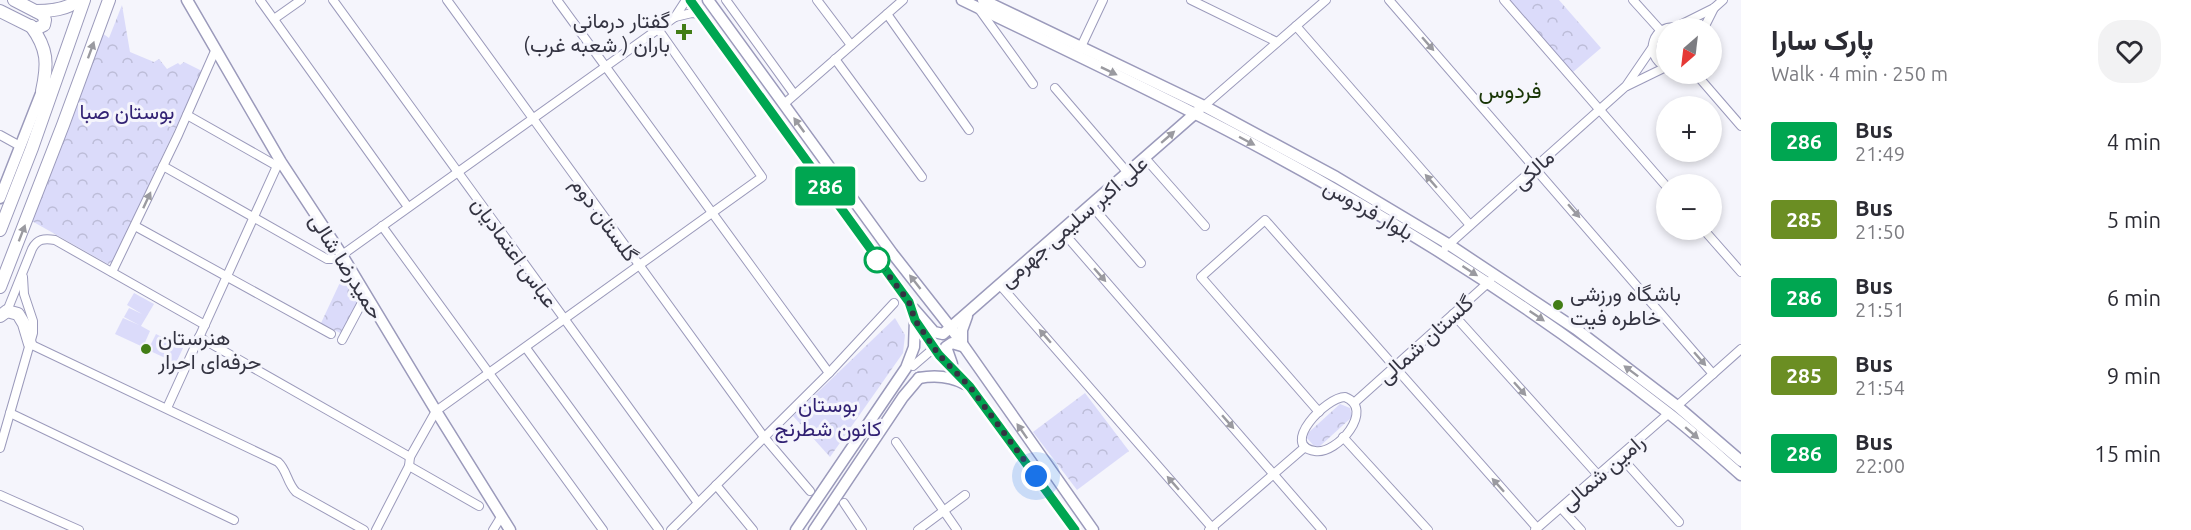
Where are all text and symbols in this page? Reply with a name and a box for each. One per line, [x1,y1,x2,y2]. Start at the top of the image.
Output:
place label: گفتار درمانی باران ( شعبه غرب) [523,8,670,58]
north arrow [1656,18,1722,84]
map controls [1656,18,1722,240]
button: heart [2098,20,2161,83]
marker: گفتار درمانی باران ( شعبه غرب) [675,23,693,41]
text: پارک سارا [1771,24,1873,55]
one-way arrow [1421,36,1434,51]
one-way arrow [86,41,96,59]
text: Walk · 4 min · 250 m [1771,62,1948,85]
one-way arrow [1101,66,1118,76]
district label: فردوس [1478,77,1542,104]
button: + [1656,96,1722,162]
park label: بوستان صبا [80,99,175,125]
one-way arrow [793,117,805,133]
text: Bus [1855,117,1893,142]
text: 286 [1786,129,1822,153]
text: 4 min [2107,129,2161,154]
one-way arrow [1160,131,1176,144]
one-way arrow [1238,136,1256,146]
text: 21:49 [1855,142,1905,165]
street label: مالکی [1507,144,1559,194]
street label: علی اکبر سلیمی جهرمی [994,150,1153,293]
line badge: 286 [790,166,860,206]
street label: گلستان دوم [564,172,644,268]
text: 286 [807,174,843,198]
street label: بلوار فردوس [1319,174,1418,246]
one-way arrow [1425,174,1438,189]
button: − [1656,174,1722,240]
one-way arrow [143,192,152,209]
street label: عباس اعتمادیان [466,192,563,312]
text: Bus [1855,195,1893,220]
one-way arrow [1567,203,1580,219]
text: 285 [1786,207,1822,231]
text: 5 min [2107,207,2161,232]
street label: حمیدرضا شالی [303,209,389,324]
text: 21:50 [1855,220,1905,243]
one-way arrow [17,224,27,242]
unlabelled marker [864,247,890,273]
one-way arrow [1462,265,1478,276]
one-way arrow [1093,267,1106,282]
text: Bus [1855,273,1893,298]
one-way arrow [908,274,921,290]
place label: باشگاه ورزشی خاطره فیت [1570,281,1681,331]
text: 286 [1786,285,1822,309]
text: 6 min [2107,285,2161,310]
street label: گلستان شمالی [1372,290,1478,389]
marker: باشگاه ورزشی خاطره فیت [1551,298,1565,312]
text: 21:51 [1855,298,1905,321]
one-way arrow [1529,310,1545,321]
place label: هنرستان حرفه‌ای احرار [157,325,261,375]
one-way arrow [1038,329,1052,344]
marker: هنرستان حرفه‌ای احرار [139,342,153,356]
one-way arrow [1694,351,1707,367]
text: Bus [1855,351,1893,376]
text: 285 [1786,363,1822,387]
text: 9 min [2107,363,2161,388]
one-way arrow [1623,365,1638,377]
text: 21:54 [1855,376,1905,399]
one-way arrow [1513,381,1526,396]
park label: بوستان کانون شطرنج [774,392,882,443]
one-way arrow [1221,414,1234,429]
one-way arrow [1016,424,1028,440]
one-way arrow [1684,426,1699,439]
street label: رامین شمالی [1555,429,1650,517]
text: Bus [1855,429,1893,454]
text: 286 [1786,441,1822,465]
text: 15 min [2094,441,2161,466]
text: 22:00 [1855,454,1905,477]
your location [1021,461,1051,491]
one-way arrow [1167,476,1180,491]
one-way arrow [1491,477,1505,492]

